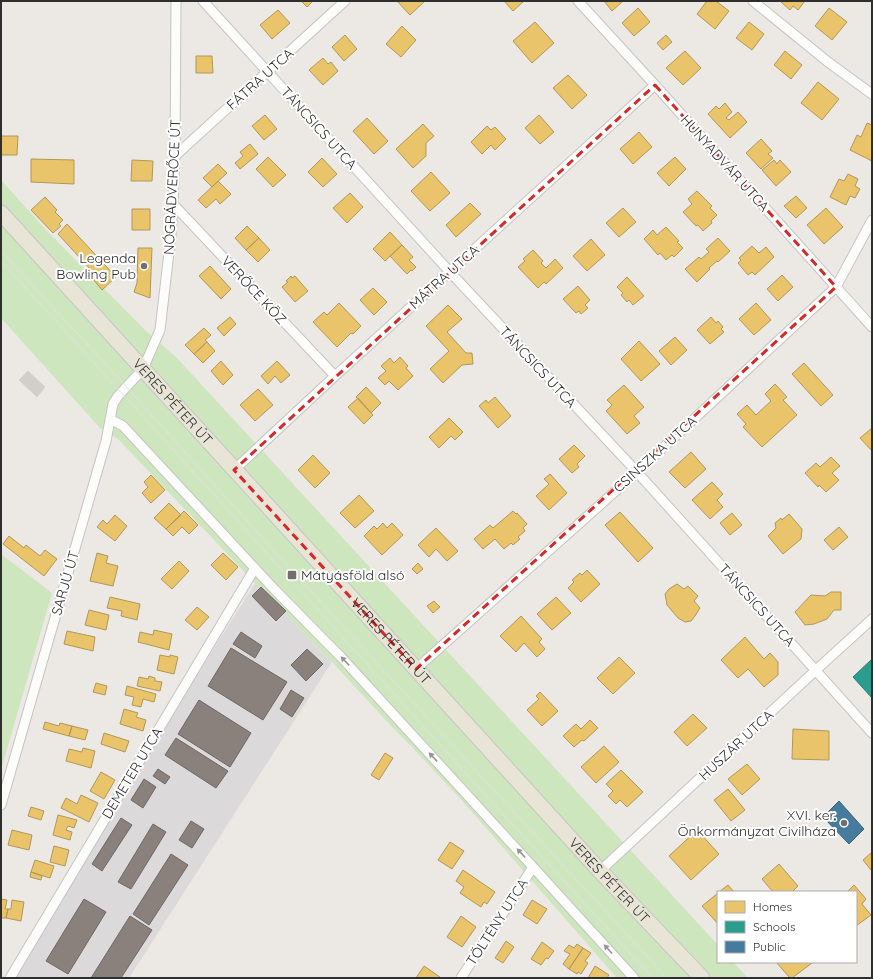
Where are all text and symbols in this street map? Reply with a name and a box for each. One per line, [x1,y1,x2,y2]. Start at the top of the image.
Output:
street label: FÁTRA UTCA [223,44,297,114]
street label: TÁNCSICS UTCA [277,83,361,173]
street label: HUNYADVÁR UTCA [677,111,773,215]
street label: NÓGRÁDVERŐCE ÚT [159,119,185,255]
street label: MÁTRA UTCA [405,241,483,313]
place label: Legenda Bowling Pub [56,249,136,283]
street label: VERŐCE KÖZ [218,252,290,328]
marker: Legenda Bowling Pub [139,261,149,271]
street label: TÁNCSICS UTCA [495,322,581,412]
street label: VERES PÉTER ÚT [129,355,217,449]
street label: CSINSZKA UTCA [609,412,701,496]
street label: SARJÚ ÚT [47,549,83,617]
street label: TÁNCSICS UTCA [715,560,799,650]
place label: Mátyásföld alsó [301,566,404,584]
marker: Mátyásföld alsó [286,569,298,581]
street label: VERES PÉTER ÚT [347,594,435,688]
one-way arrow [340,656,349,666]
street label: HUSZÁR UTCA [695,706,777,784]
street label: DEMETER UTCA [98,724,166,822]
one-way arrow [428,752,437,762]
place label: XVI. ker. Önkormányzat Civilháza [678,806,836,840]
marker: XVI. ker. Önkormányzat Civilháza [839,818,849,828]
street label: VERES PÉTER ÚT [565,834,654,927]
one-way arrow [516,848,525,858]
street label: TÖLTÉNY UTCA [462,875,532,969]
legend [717,891,857,963]
text: Homes [753,899,793,914]
text: Schools [753,919,796,934]
text: Public [753,939,786,954]
one-way arrow [603,944,613,954]

